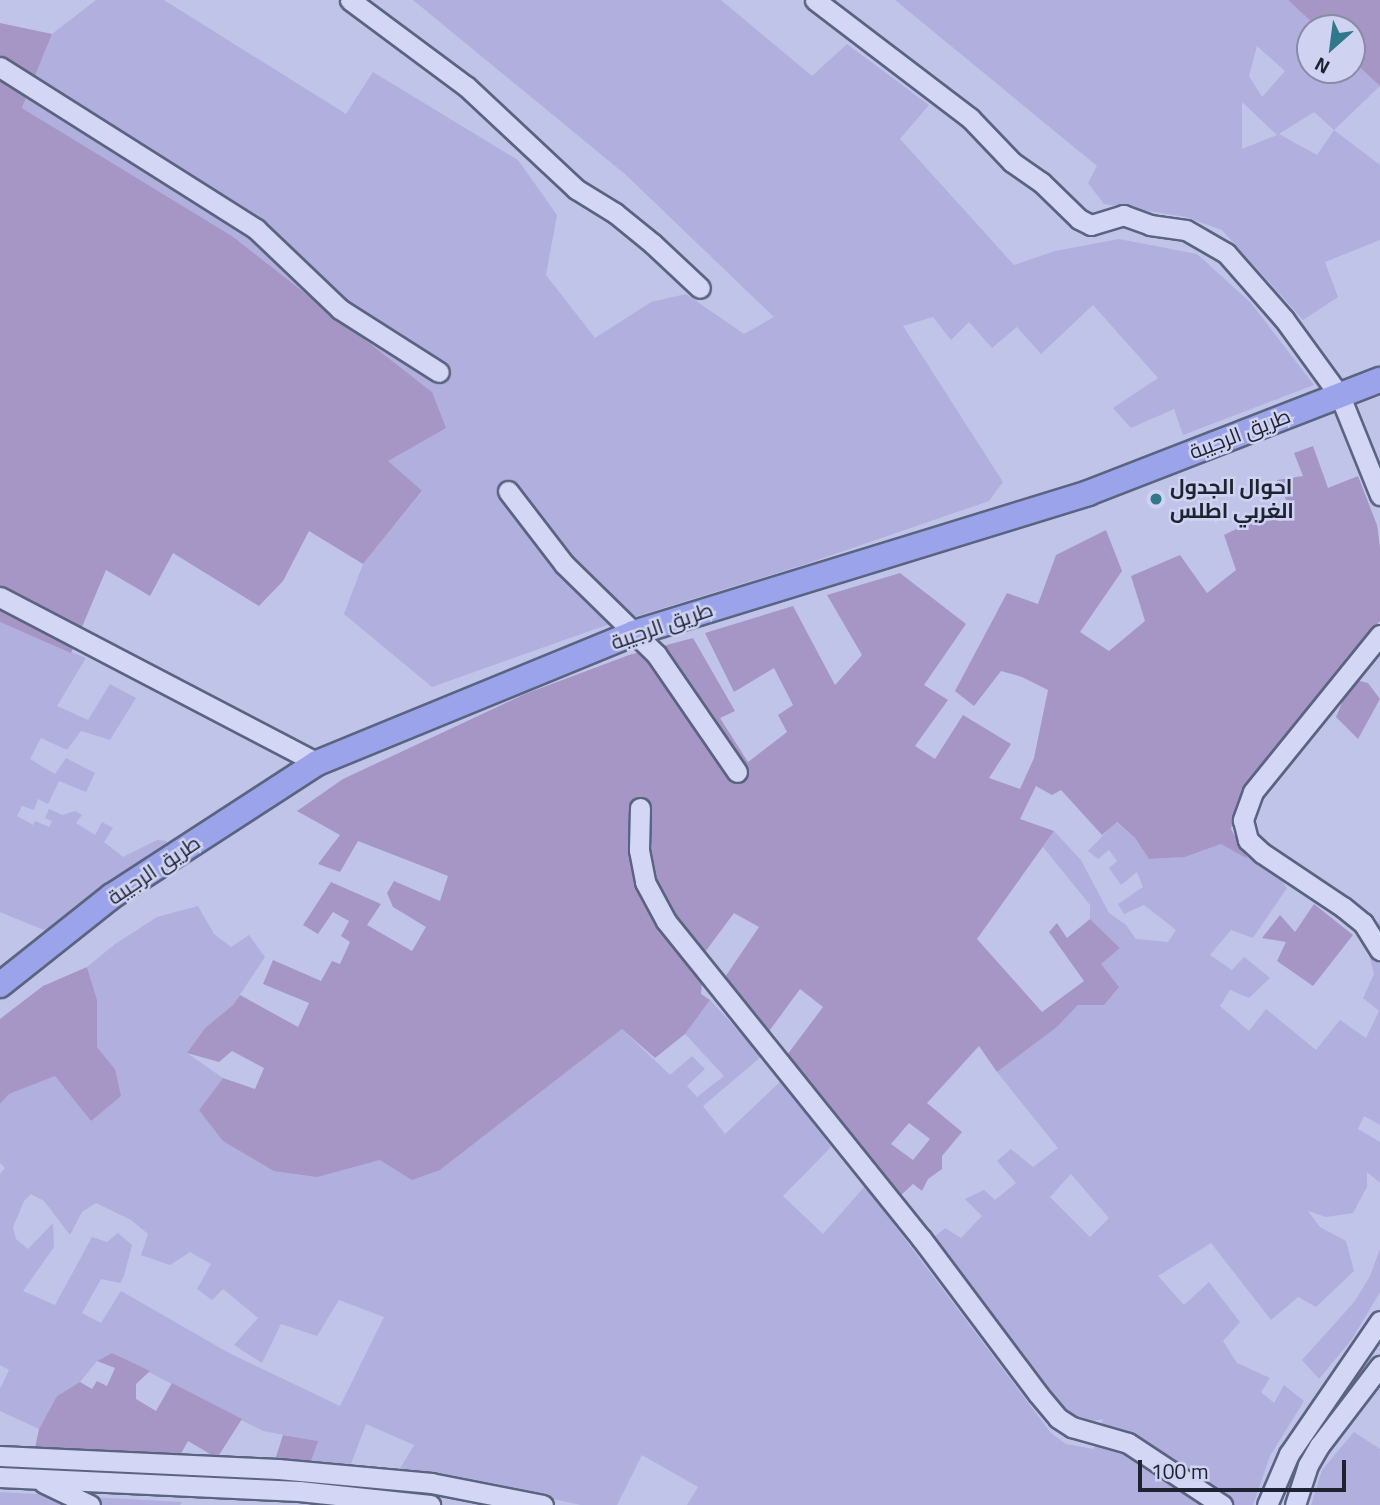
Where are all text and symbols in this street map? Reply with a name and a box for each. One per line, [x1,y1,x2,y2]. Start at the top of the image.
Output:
north arrow [1296,14,1366,84]
text: N [1308,47,1336,85]
street label: طريق الرجيبة [1186,403,1294,465]
place label: احوال الجدول الغربي اطلس [1170,474,1294,524]
marker: احوال الجدول الغربي اطلس [1148,491,1164,507]
street label: طريق الرجيبة [608,597,716,655]
street label: طريق الرجيبة [103,830,205,910]
scale bar [1142,1446,1350,1490]
text: 100 m [1151,1452,1208,1491]

